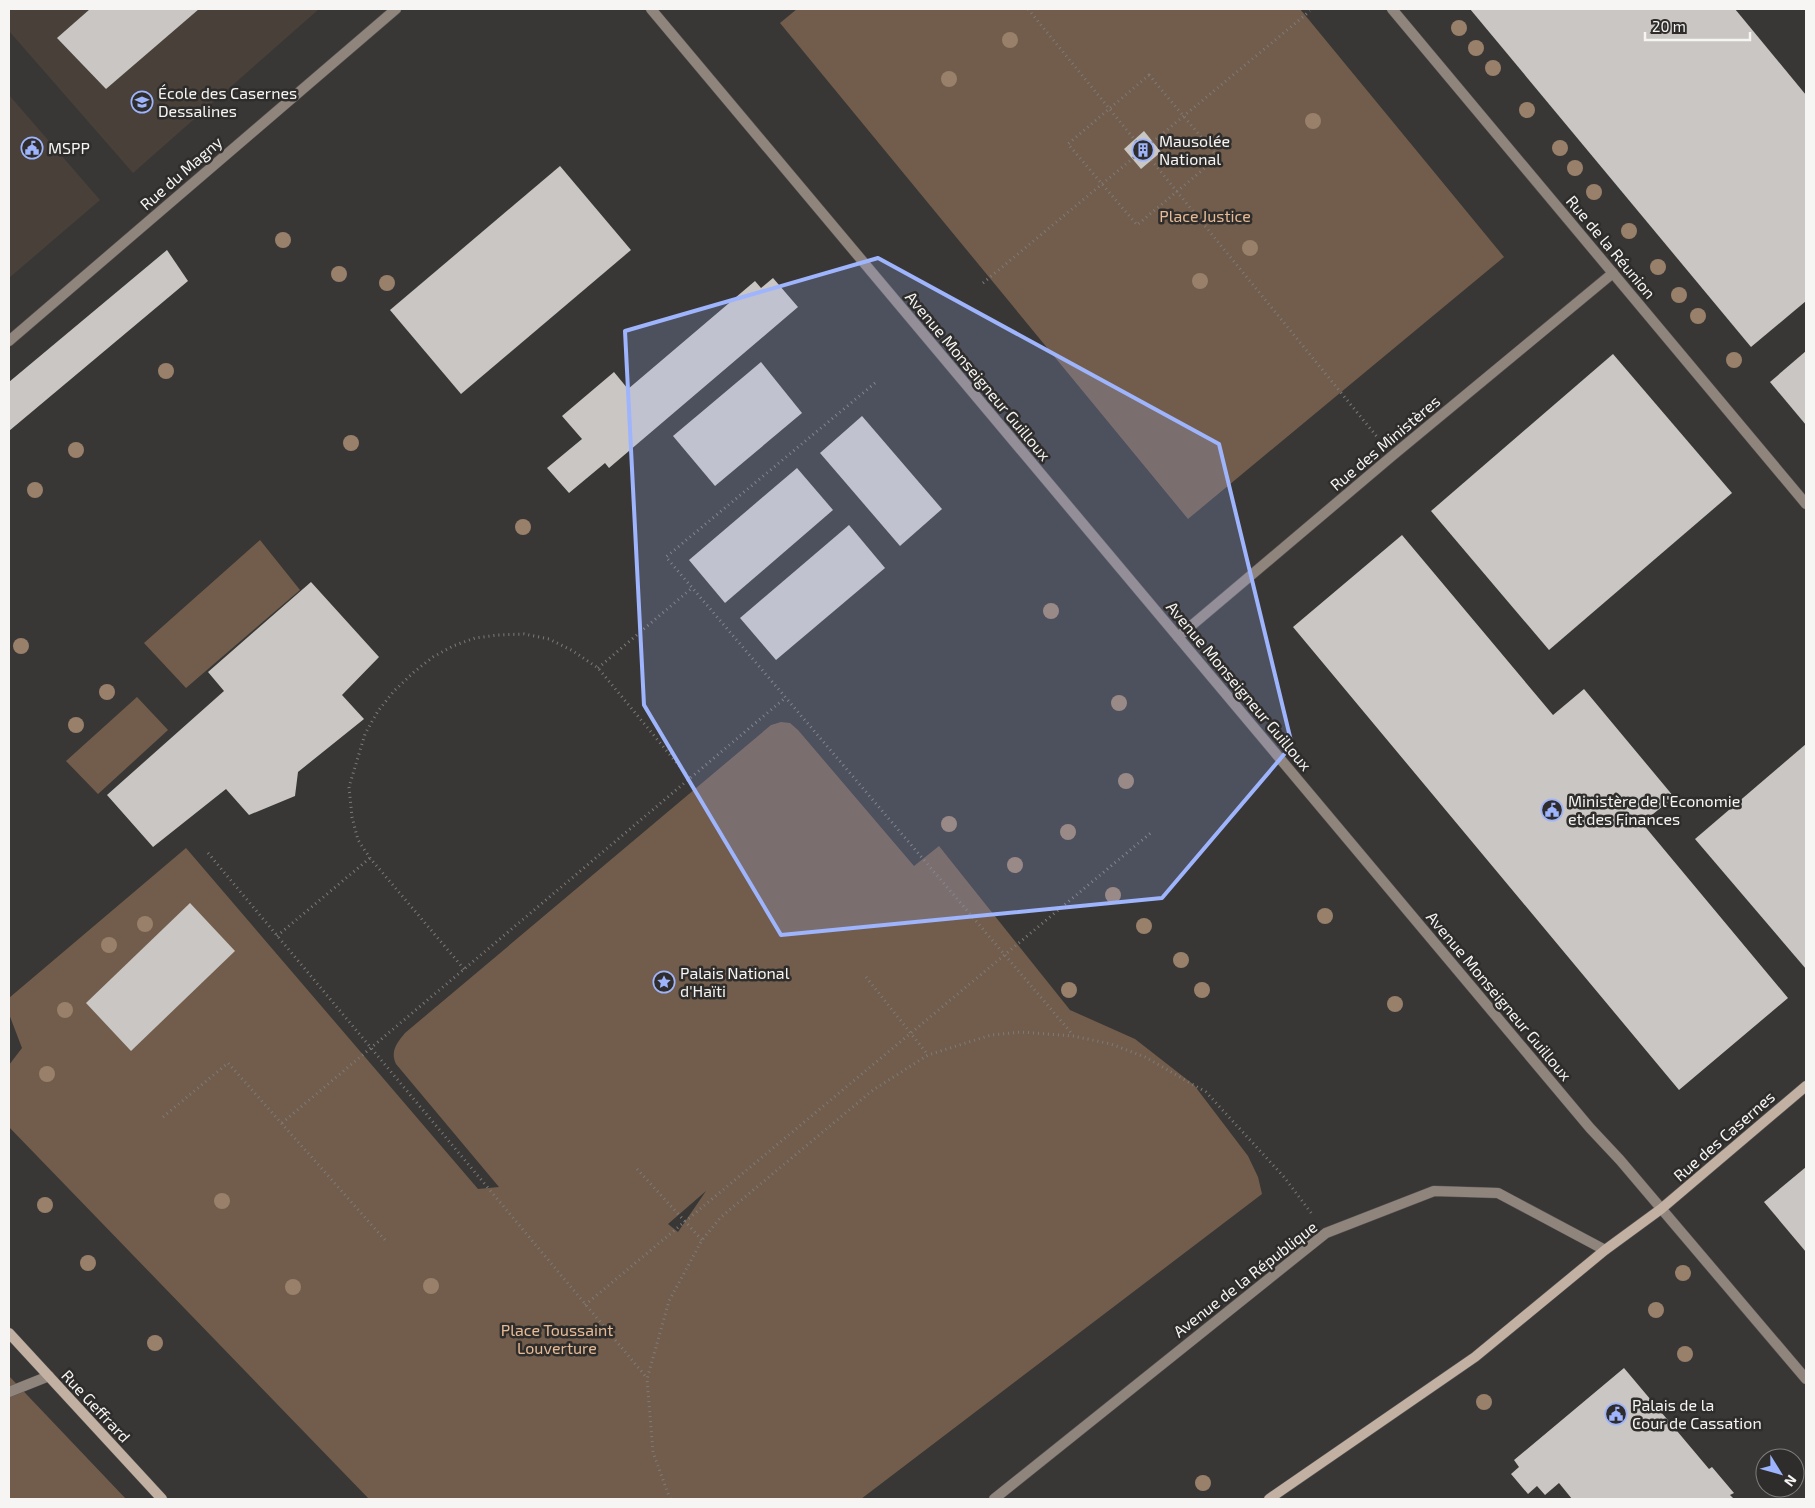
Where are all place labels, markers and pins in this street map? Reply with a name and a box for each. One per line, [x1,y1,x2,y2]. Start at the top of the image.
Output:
place label: École des Casernes Dessalines [158,83,297,120]
school or university icon: École des Casernes Dessalines [130,90,154,114]
place label: Mausolée National [1159,131,1230,168]
public building icon: MSPP [20,136,44,160]
place label: MSPP [48,138,90,157]
building icon: Mausolée National [1131,138,1155,162]
place label: Ministère de l'Economie et des Finances [1568,791,1740,828]
public building icon: Ministère de l'Economie et des Finances [1540,798,1564,822]
place label: Palais National d'Haïti [680,963,790,1000]
place icon: Palais National d'Haïti [652,970,676,994]
place label: Palais de la Cour de Cassation [1632,1395,1762,1432]
public building icon: Palais de la Cour de Cassation [1604,1402,1628,1426]

